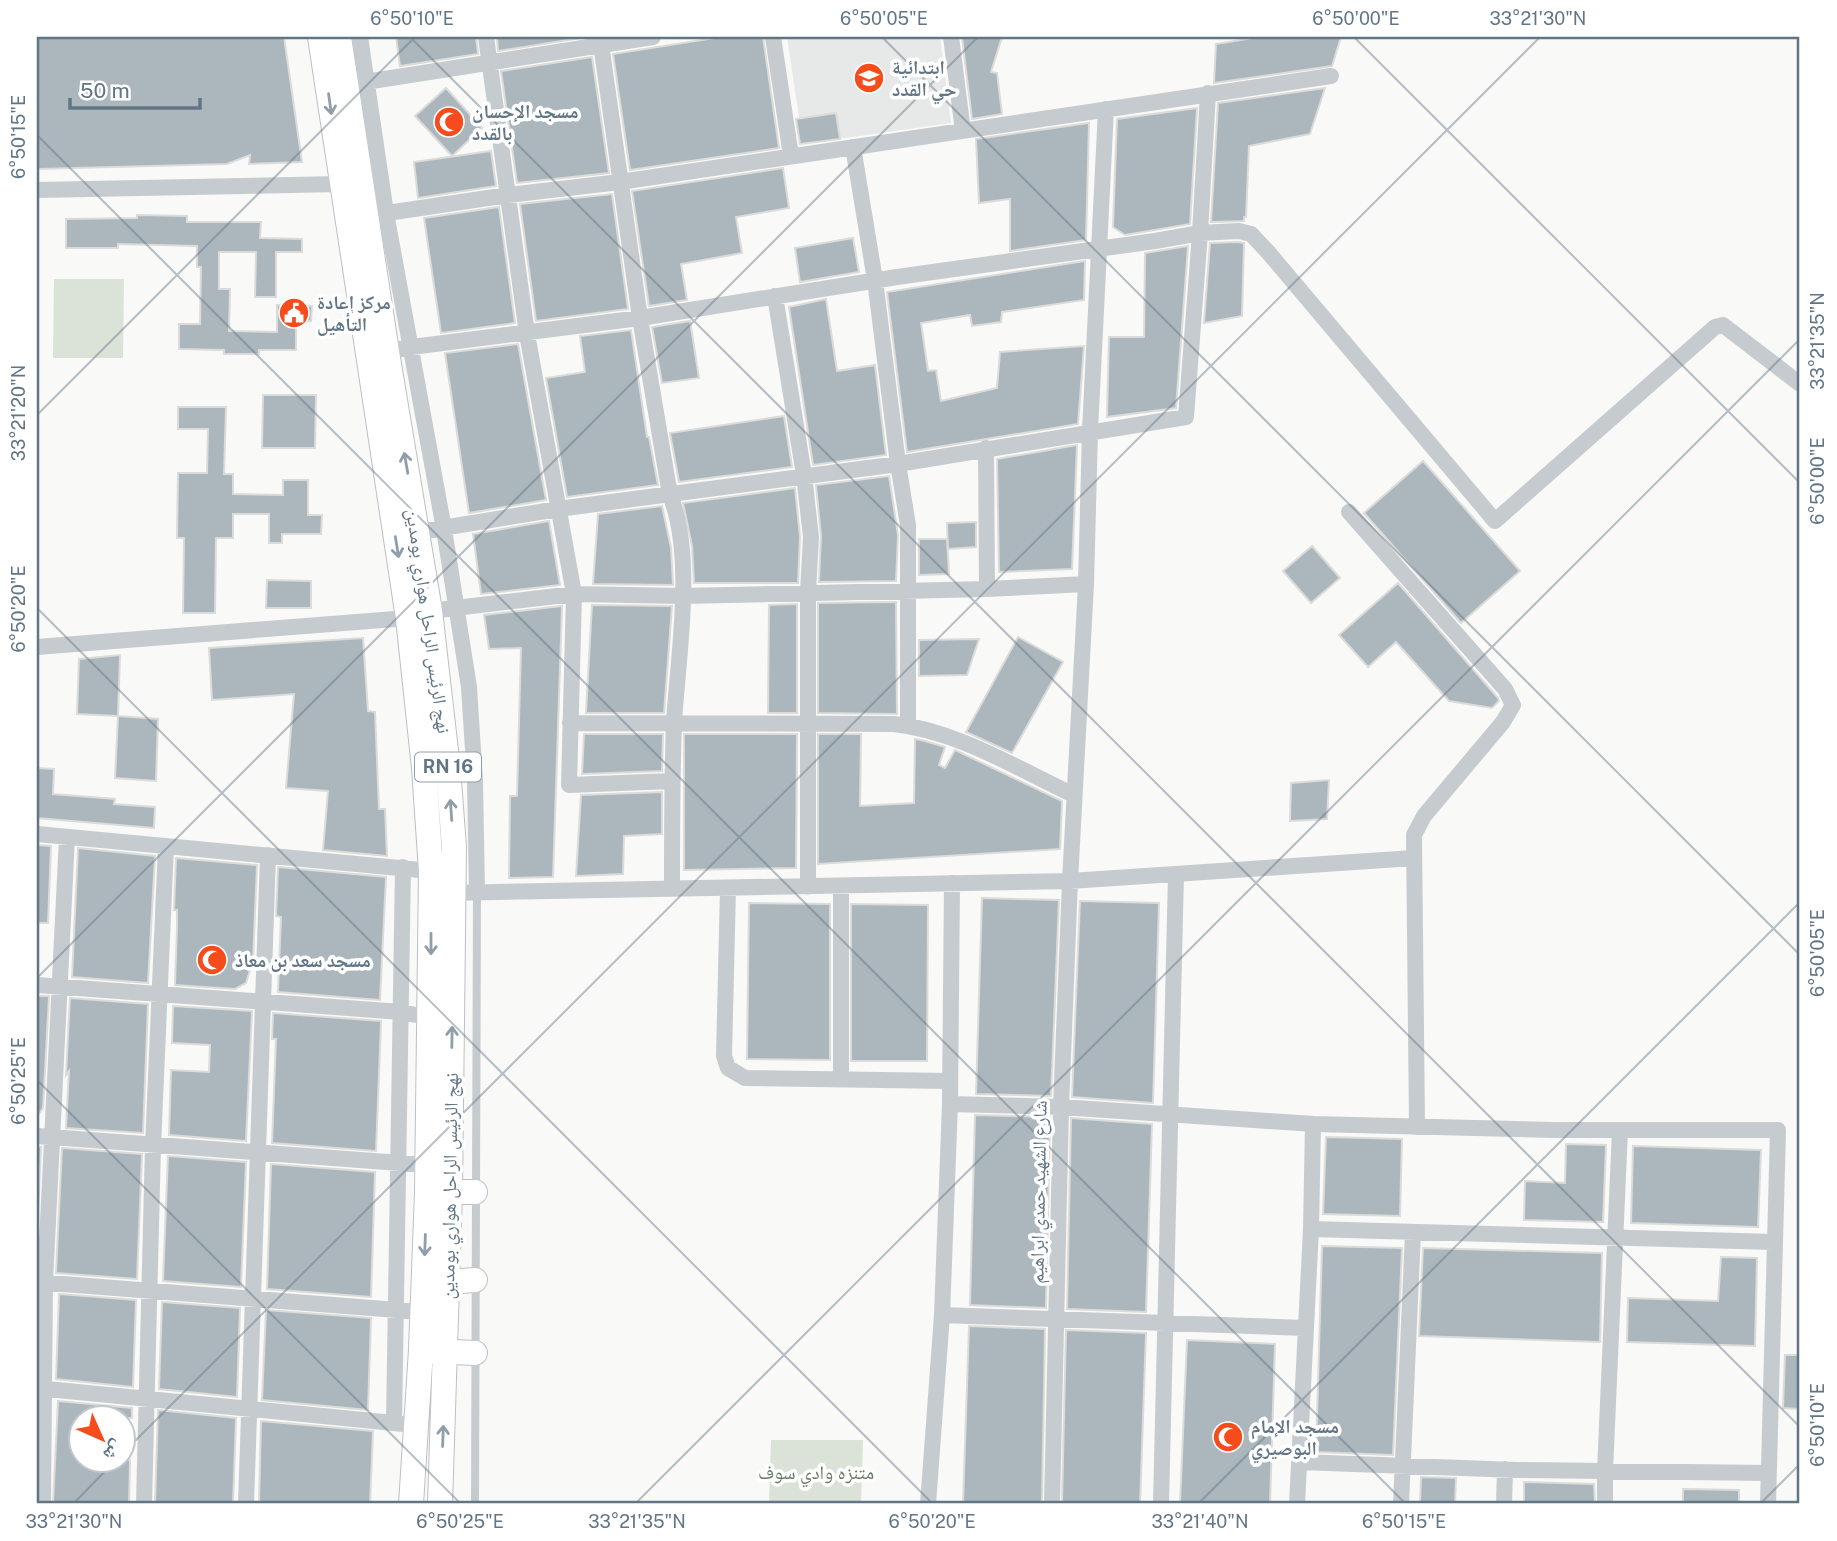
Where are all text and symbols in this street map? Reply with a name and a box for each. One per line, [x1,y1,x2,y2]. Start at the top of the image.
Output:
text: 6°50'10"E [370,8,454,29]
text: 6°50'05"E [840,8,928,29]
text: 6°50'00"E [1312,8,1400,29]
text: 33°21'30"N [1490,8,1586,29]
place label: ابتدائية حي القدد [892,56,957,105]
school or university icon: ابتدائية حي القدد [852,61,886,95]
scale bar [70,66,200,110]
text: 50 m [80,78,130,103]
one-way arrow [323,92,336,115]
text: 6°50'15"E [8,95,29,179]
place label: مسجد الإحسان بالقدد [472,100,579,145]
mosque icon: مسجد الإحسان بالقدد [432,105,466,139]
place label: مركز إعادة التأهيل [317,291,391,336]
text: 33°21'35"N [1807,292,1828,390]
public building icon: مركز إعادة التأهيل [277,296,311,330]
text: 33°21'20"N [8,365,29,461]
text: 6°50'00"E [1807,437,1828,525]
one-way arrow [399,452,412,475]
street label: نهج الرئيس الراحل هواري بومدين [398,507,456,736]
one-way arrow [391,535,404,558]
text: 6°50'20"E [8,565,29,653]
road number: RN 16 [415,752,481,782]
one-way arrow [444,799,457,822]
text: 6°50'05"E [1807,909,1828,997]
one-way arrow [424,933,438,956]
mosque icon: مسجد سعد بن معاذ [195,943,229,977]
place label: مسجد سعد بن معاذ [235,949,371,972]
one-way arrow [445,1026,459,1049]
text: 6°50'25"E [8,1037,29,1125]
street label: نهج الرئيس الراحل هواري بومدين [436,1072,467,1300]
street label: شارع الشهيد حمدي ابراهيم [1025,1100,1055,1284]
one-way arrow [419,1233,432,1256]
text: 6°50'10"E [1807,1383,1828,1467]
north arrow [66,1404,136,1474]
place label: مسجد الإمام البوصيري [1251,1415,1339,1464]
mosque icon: مسجد الإمام البوصيري [1211,1420,1245,1454]
one-way arrow [436,1425,449,1448]
text: ش [98,1435,129,1466]
park label: متنزه وادي سوف [758,1461,874,1488]
text: 33°21'30"N [26,1511,122,1532]
text: 6°50'25"E [416,1511,504,1532]
text: 33°21'35"N [588,1511,686,1532]
text: 6°50'20"E [888,1511,976,1532]
text: 33°21'40"N [1152,1511,1248,1532]
text: 6°50'15"E [1362,1511,1446,1532]

